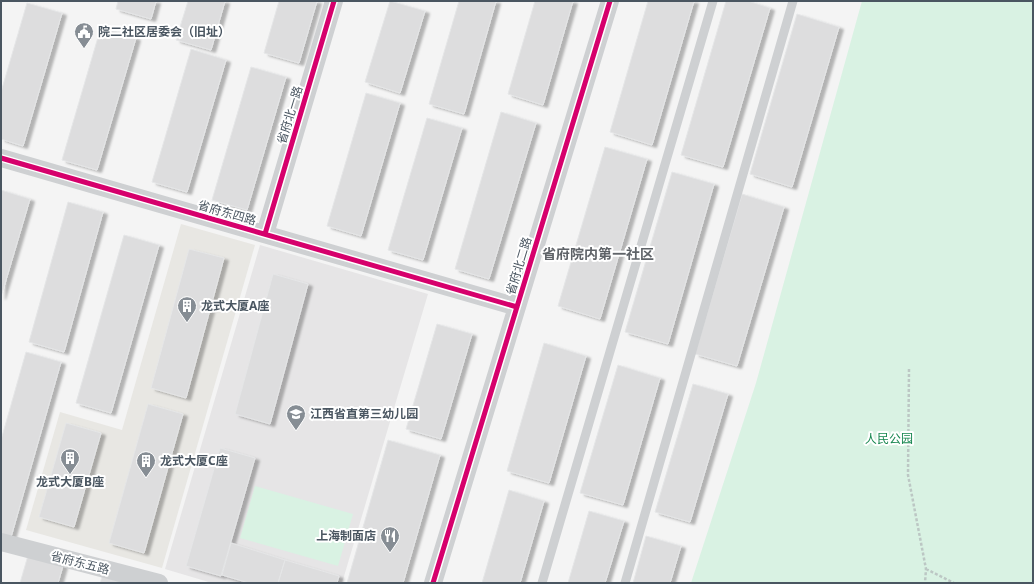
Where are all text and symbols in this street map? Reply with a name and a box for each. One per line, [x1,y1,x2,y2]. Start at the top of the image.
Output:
public building icon: 院二社区居委会（旧址） [73,21,95,49]
place label: 院二社区居委会（旧址） [98,23,230,40]
street label: 省府北一路 [273,84,306,146]
street label: 省府东四路 [196,196,258,229]
street label: 省府北二路 [502,235,535,297]
district label: 省府院内第一社区 [542,244,654,263]
building icon: 龙式大厦A座 [176,295,198,323]
place label: 龙式大厦A座 [201,297,269,314]
school or university icon: 江西省直第三幼儿园 [285,403,307,431]
place label: 江西省直第三幼儿园 [310,405,418,422]
park label: 人民公园 [865,430,913,447]
building icon: 龙式大厦B座 [59,447,81,475]
building icon: 龙式大厦C座 [135,450,157,478]
place label: 龙式大厦C座 [160,452,228,469]
place label: 龙式大厦B座 [36,473,104,490]
restaurant icon: 上海制面店 [379,525,401,553]
place label: 上海制面店 [316,527,376,544]
street label: 省府东五路 [49,547,111,578]

